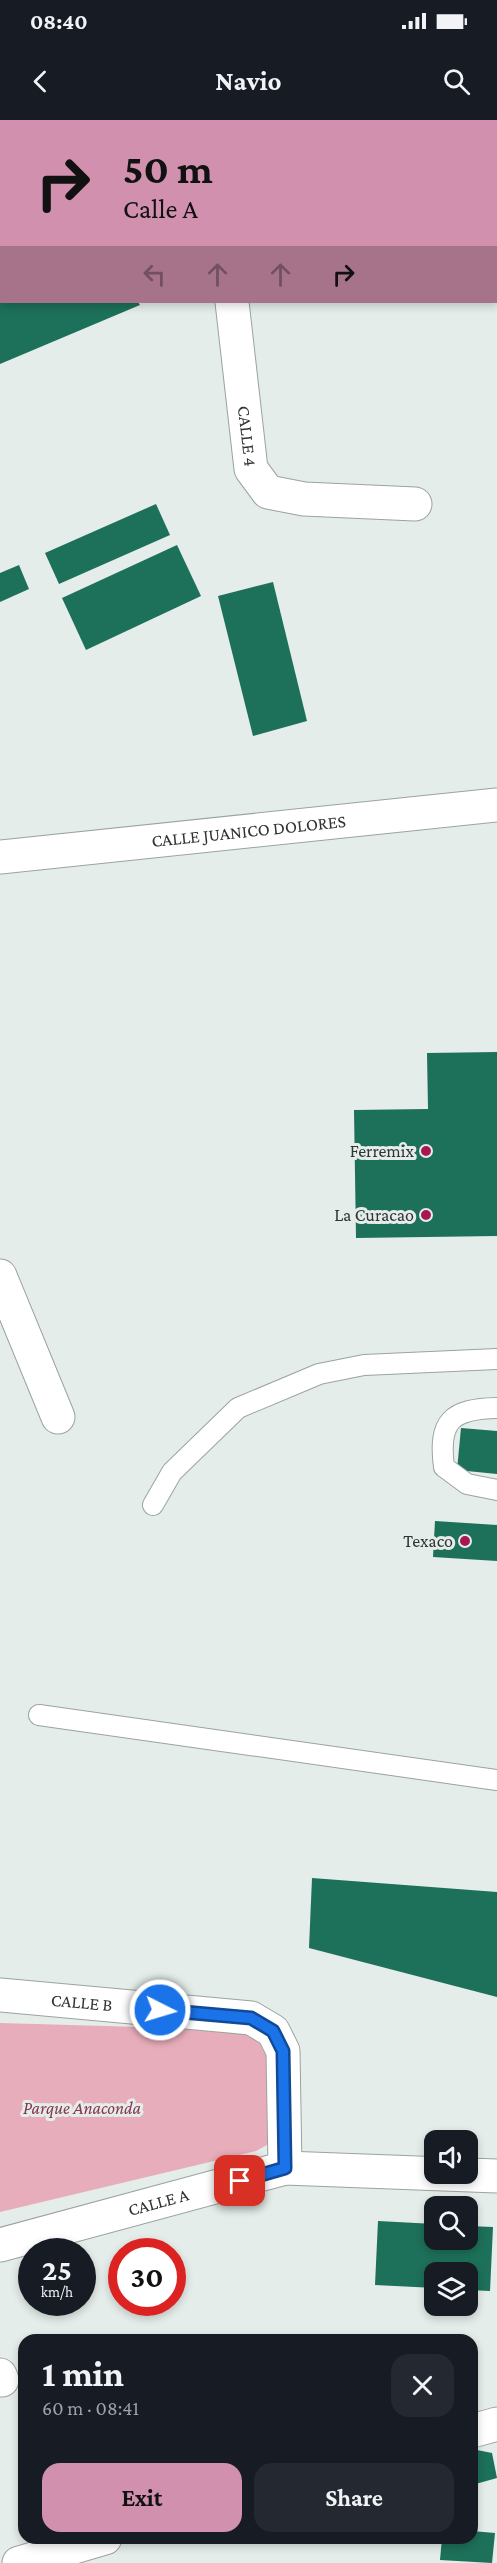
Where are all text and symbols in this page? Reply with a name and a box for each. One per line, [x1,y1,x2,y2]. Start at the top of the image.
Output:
text: 08:40 [30,9,88,34]
icon: back [24,65,57,98]
icon: search [440,65,473,98]
text: Navio [215,66,282,96]
icon: right [24,144,102,222]
text: 50 m [123,145,213,192]
text: Calle A [123,194,198,224]
icon: left [138,258,171,291]
icon: ahead [201,258,234,291]
icon: ahead [264,258,297,291]
icon: right [327,258,360,291]
street label: CALLE 4 [234,405,261,468]
street label: CALLE JUANICO DOLORES [150,811,347,851]
place label: Ferremix [350,1141,415,1161]
marker: Ferremix [419,1144,433,1158]
place label: La Curacao [334,1205,414,1225]
marker: La Curacao [419,1208,433,1222]
place label: Texaco [403,1531,453,1551]
marker: Texaco [458,1534,472,1548]
position arrow [128,1978,192,2042]
street label: CALLE B [50,1990,113,2015]
park label: Parque Anaconda [23,2098,142,2118]
map controls [424,2130,478,2316]
button: sound [424,2130,478,2184]
pin [214,2155,265,2206]
icon: arrive [223,2164,256,2197]
street label: CALLE A [126,2184,192,2220]
button: search [424,2196,478,2250]
speed limit sign: 30 [108,2238,186,2316]
text: 25 [42,2253,72,2286]
button: layers [424,2262,478,2316]
text: km/h [41,2284,73,2300]
text: 1 min [42,2354,124,2394]
button: close [391,2354,454,2417]
text: 60 m · 08:41 [42,2397,139,2419]
button: Exit [42,2463,242,2532]
button: Share [254,2463,454,2532]

